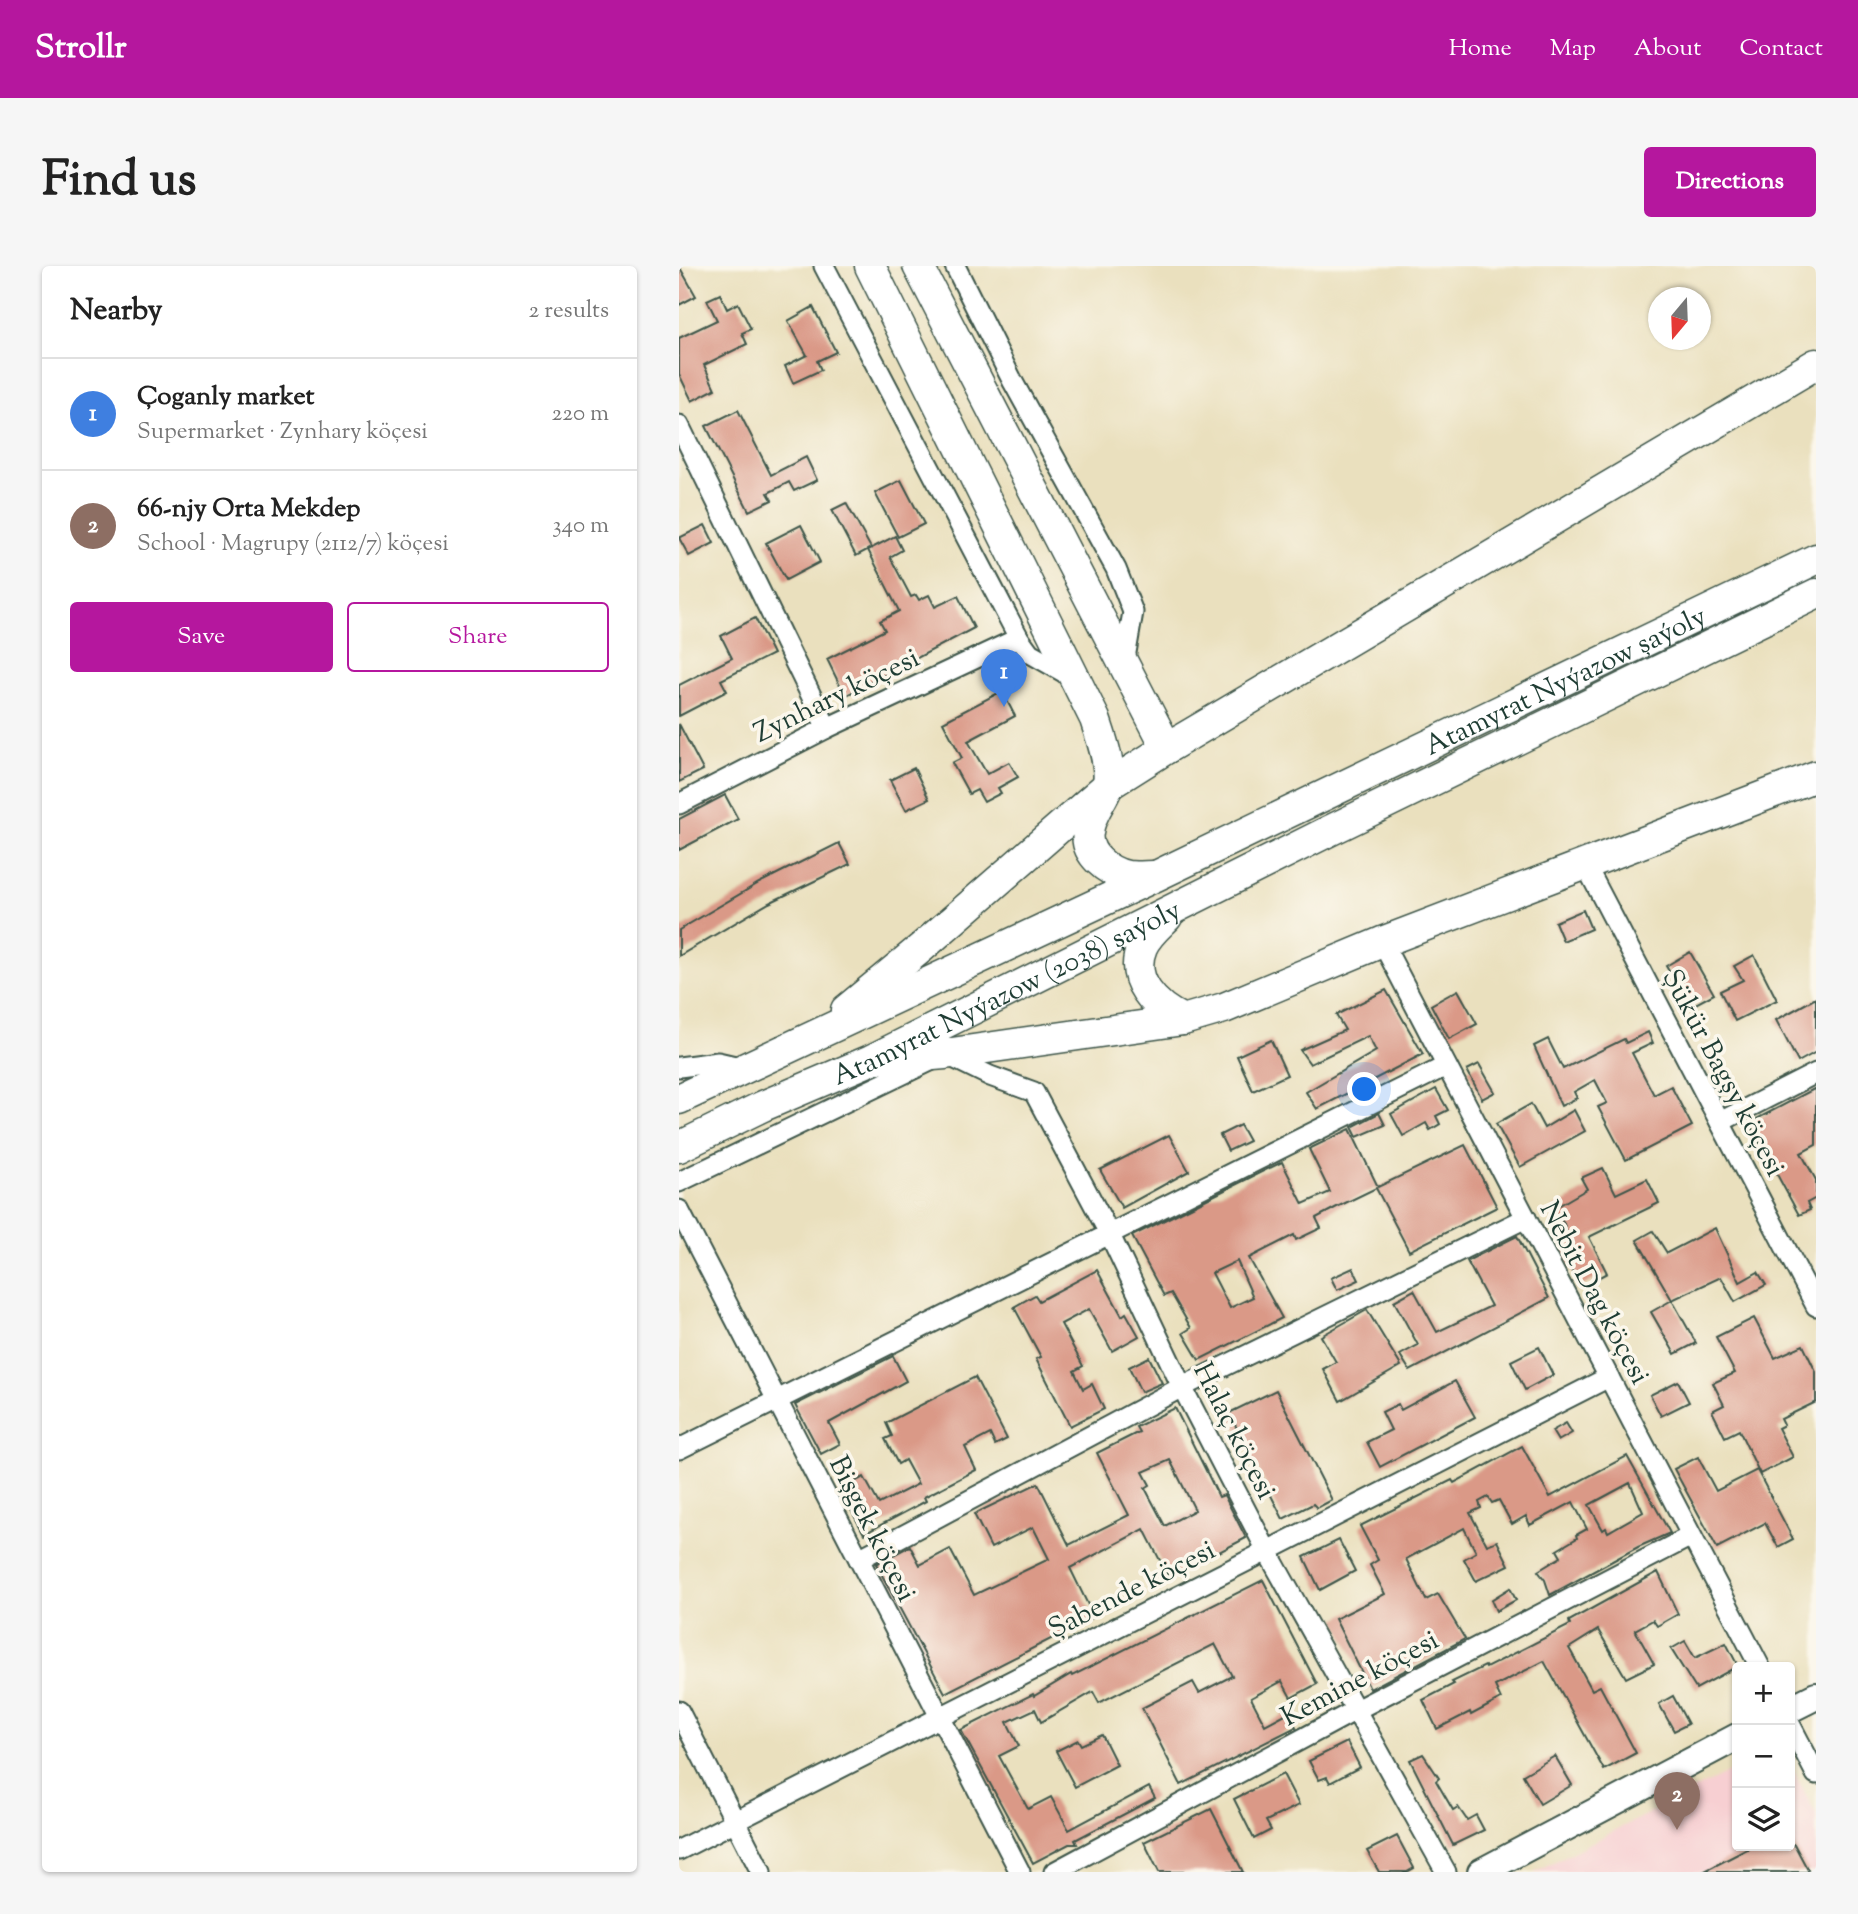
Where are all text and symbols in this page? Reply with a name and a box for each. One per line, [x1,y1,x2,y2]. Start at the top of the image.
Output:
text: Strollr [35,25,127,73]
text: Home [1449,32,1512,66]
text: Map [1550,32,1596,66]
text: About [1634,32,1701,66]
text: Contact [1739,32,1823,66]
text: Find us [42,147,196,217]
button: Directions [1644,147,1816,217]
north arrow [1648,287,1711,350]
text: Nearby [70,290,162,333]
text: 2 results [529,295,609,328]
text: Çoganly market [137,379,314,416]
text: 1 [89,398,97,431]
text: 220 m [551,398,609,431]
text: Supermarket · Zynhary köçesi [137,416,428,449]
text: 66-njy Orta Mekdep [137,491,361,528]
text: 2 [88,510,98,543]
text: 340 m [552,510,609,543]
text: School · Magrupy (2112/7) köçesi [137,528,449,561]
street label: Atamyrat Nyýazow şaýoly [1418,598,1714,767]
button: Save [70,602,333,672]
button: Share [347,602,609,672]
street label: Zynhary köçesi [748,639,927,754]
pin: 1 [981,649,1027,707]
street label: Atamyrat Nyýazow (2038) şaýoly [827,891,1188,1097]
street label: Şükür Bagşy köçesi [1651,963,1794,1184]
your location [1347,1072,1381,1106]
street label: Nebit Dag köçesi [1528,1195,1659,1392]
street label: Halaç köçesi [1182,1356,1285,1507]
street label: Bişgek köçesi [817,1449,925,1609]
street label: Şabende köçesi [1042,1531,1223,1650]
street label: Kemine köçesi [1275,1621,1446,1738]
map controls [1732,1662,1795,1851]
button: + [1732,1662,1795,1725]
button: − [1732,1725,1795,1788]
pin: 2 [1654,1772,1700,1830]
button: layers [1732,1788,1795,1851]

